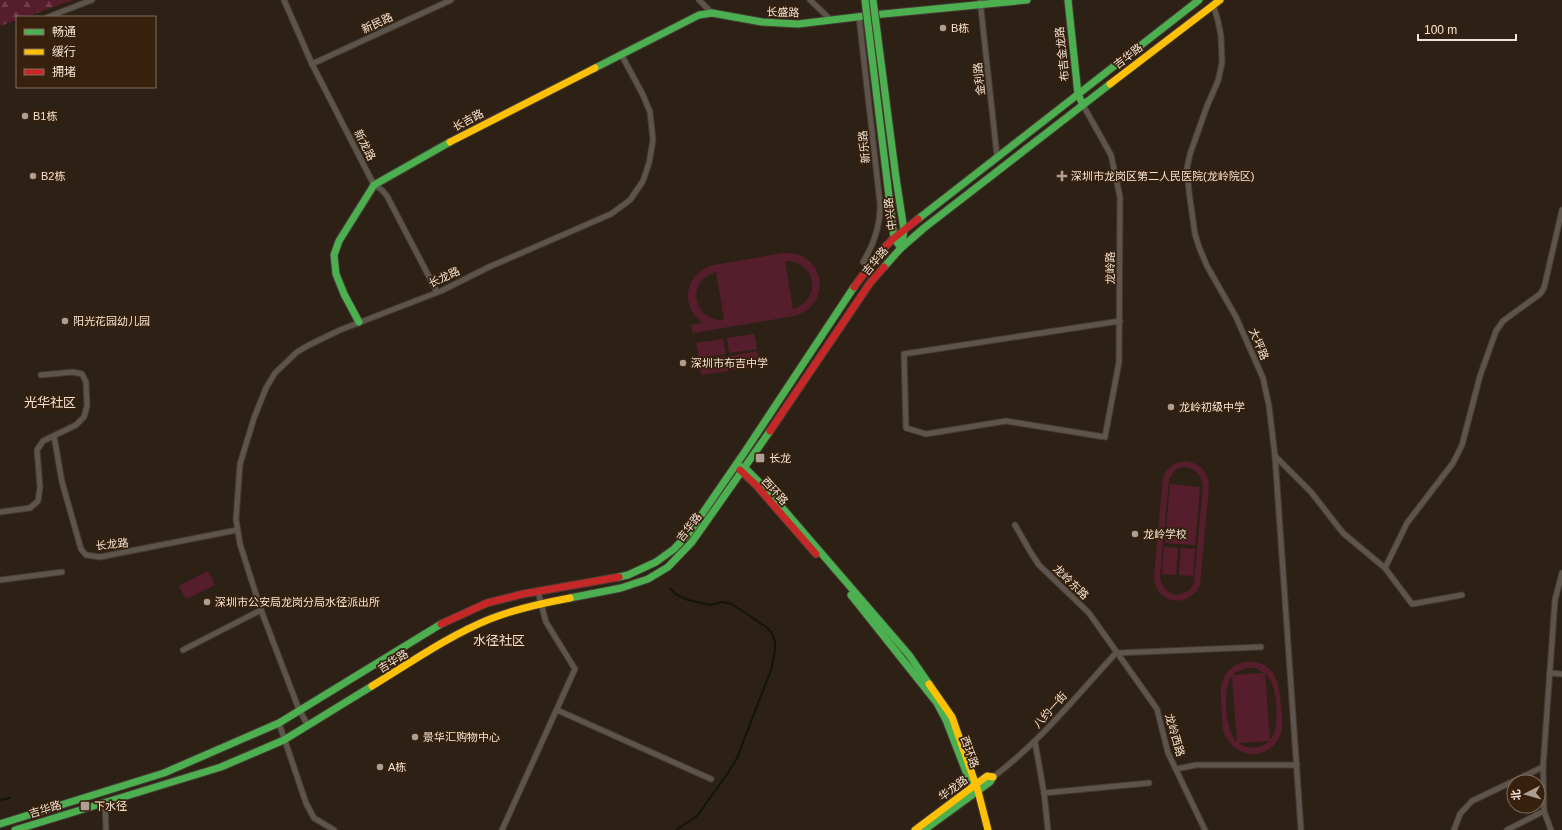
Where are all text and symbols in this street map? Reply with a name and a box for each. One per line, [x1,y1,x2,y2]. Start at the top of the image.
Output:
street label: 长盛路 [766,5,800,19]
street label: 新民路 [360,11,394,35]
legend [16,16,156,88]
scale bar [1418,16,1516,42]
place label: B栋 [951,22,969,34]
marker: B栋 [938,23,948,33]
text: 100 m [1424,23,1457,37]
text: 畅通 [52,25,76,39]
street label: 布吉金龙路 [1053,26,1071,82]
street label: 吉华路 [1111,41,1145,71]
text: 缓行 [52,45,76,59]
street label: 金利路 [971,62,987,96]
text: 拥堵 [52,65,76,79]
street label: 长吉路 [451,107,485,133]
place label: B1栋 [33,110,57,122]
marker: B1栋 [20,111,30,121]
street label: 新龙路 [352,128,378,162]
street label: 新乐路 [856,130,872,164]
place label: B2栋 [41,170,65,182]
marker: 深圳市龙岗区第二人民医院(龙岭院区) [1056,170,1068,182]
place label: 深圳市龙岗区第二人民医院(龙岭院区) [1071,170,1254,182]
marker: B2栋 [28,171,38,181]
street label: 中兴路 [882,197,898,231]
street label: 吉华路 [860,245,890,277]
street label: 龙岭路 [1104,252,1116,285]
street label: 长龙路 [427,265,461,289]
place label: 阳光花园幼儿园 [73,315,150,327]
marker: 阳光花园幼儿园 [60,316,70,326]
street label: 大坪路 [1247,326,1271,362]
place label: 深圳市布吉中学 [691,357,768,369]
marker: 深圳市布吉中学 [678,358,688,368]
district label: 光华社区 [24,395,76,410]
place label: 龙岭初级中学 [1179,401,1245,413]
marker: 龙岭初级中学 [1166,402,1176,412]
marker: 长龙 [754,452,766,464]
place label: 长龙 [769,452,791,464]
street label: 西环路 [760,475,790,507]
street label: 吉华路 [674,510,704,544]
place label: 龙岭学校 [1143,528,1187,540]
marker: 龙岭学校 [1130,529,1140,539]
street label: 长龙路 [95,536,129,552]
street label: 龙岭东路 [1051,562,1091,602]
place label: 深圳市公安局龙岗分局水径派出所 [215,596,380,608]
marker: 深圳市公安局龙岗分局水径派出所 [202,597,212,607]
district label: 水径社区 [473,633,525,648]
street label: 吉华路 [376,647,410,675]
street label: 八约一街 [1031,690,1069,730]
street label: 龙岭西路 [1163,712,1187,758]
place label: 景华汇购物中心 [423,731,500,743]
marker: 景华汇购物中心 [410,732,420,742]
street label: 西环路 [959,734,981,770]
place label: A栋 [388,761,406,773]
marker: A栋 [375,762,385,772]
street label: 华龙路 [936,773,970,803]
north arrow [1506,774,1546,814]
text: 北 [1510,789,1523,801]
street label: 吉华路 [27,798,63,820]
marker: 下水径 [79,800,91,812]
place label: 下水径 [94,800,127,812]

